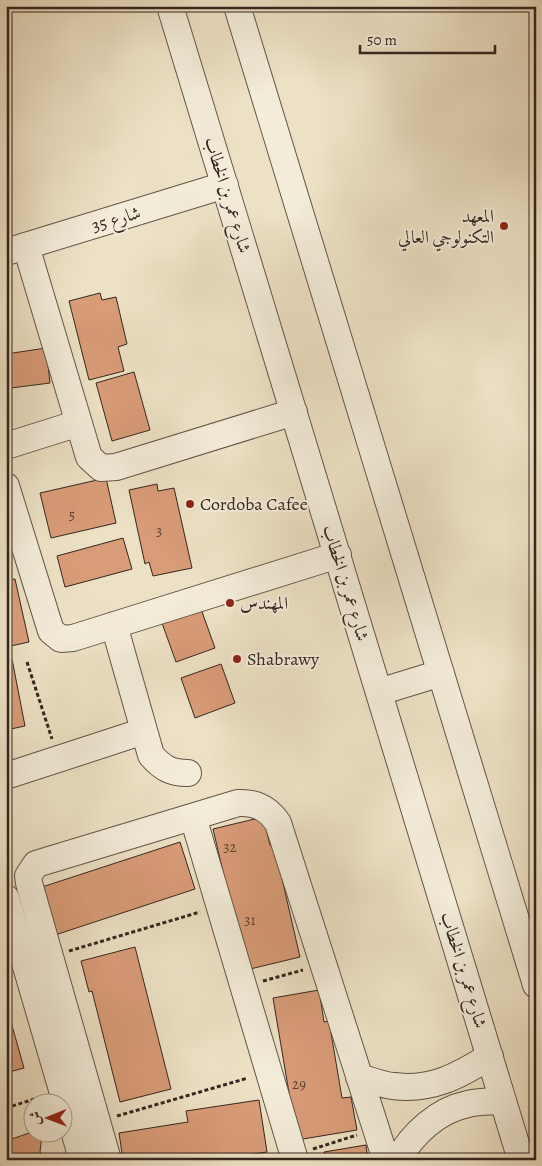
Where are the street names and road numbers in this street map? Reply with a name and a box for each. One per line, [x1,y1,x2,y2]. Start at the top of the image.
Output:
street label: شارع عمر بن الخطاب [196,134,257,257]
street label: شارع 35 [89,200,144,241]
street label: شارع عمر بن الخطاب [314,522,375,645]
street label: شارع عمر بن الخطاب [432,909,493,1032]

